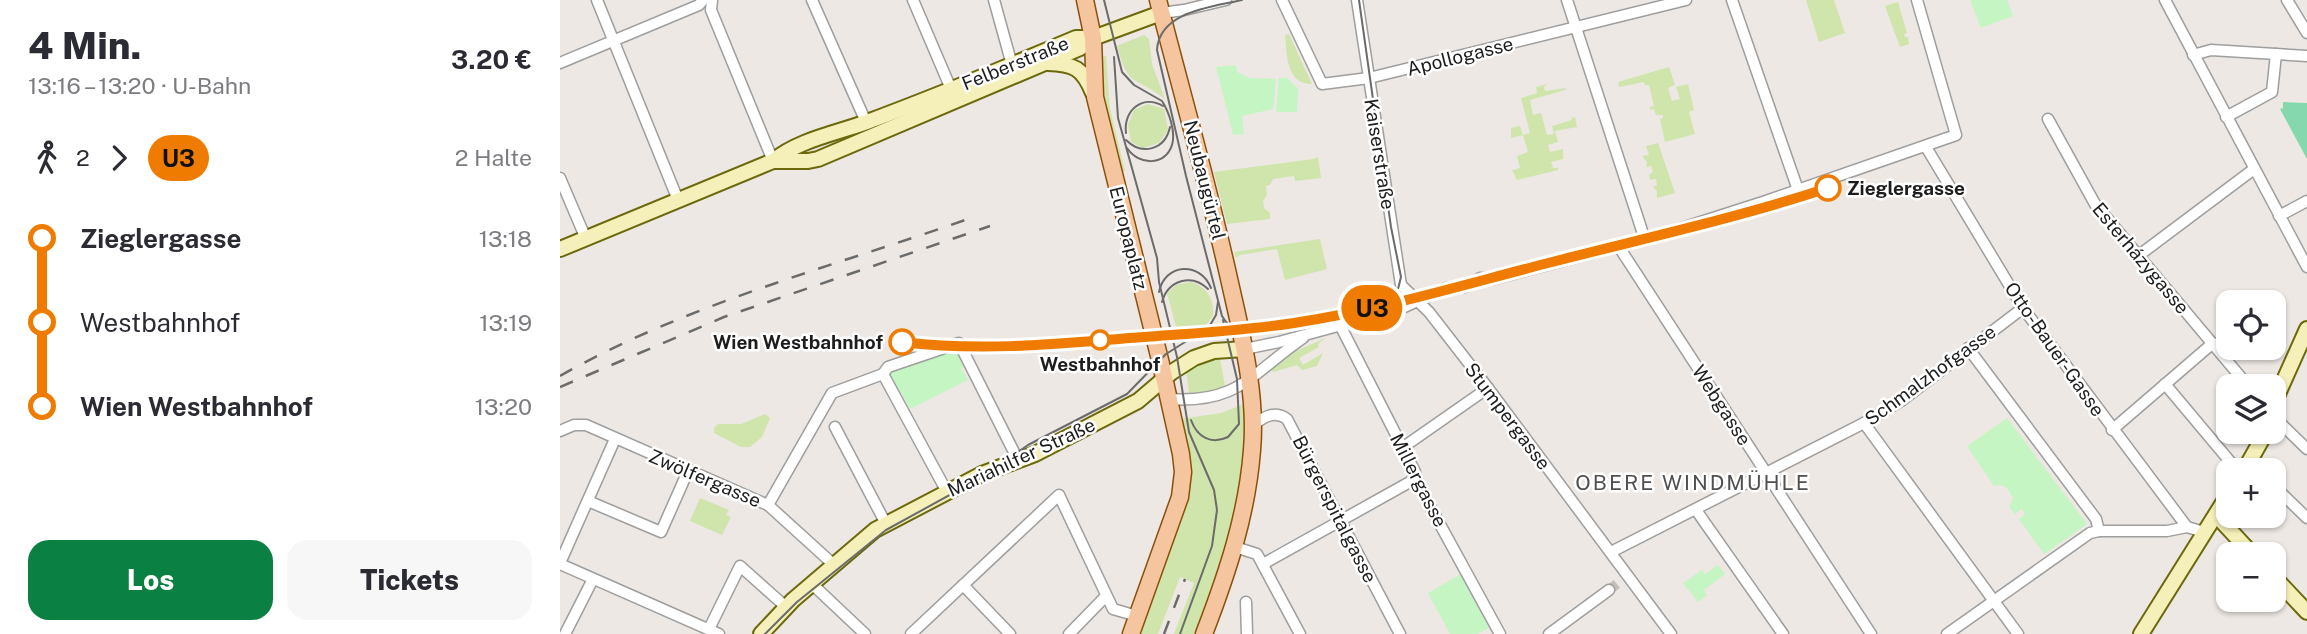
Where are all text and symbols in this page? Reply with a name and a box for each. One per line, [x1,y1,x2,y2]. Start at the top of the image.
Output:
text: 4 Min. [28,23,142,68]
street label: Felberstraße [958,32,1072,94]
street label: Apollogasse [1405,32,1515,80]
text: 3.20 € [451,44,532,75]
text: 13:16 – 13:20 · U-Bahn [28,72,251,99]
street label: Kaiserstraße [1360,97,1400,211]
street label: Neubaugürtel [1180,118,1230,242]
icon: walk [28,139,66,177]
icon: forward [100,139,138,177]
text: 2 [76,144,90,171]
text: U3 [162,144,195,172]
text: 2 Halte [455,144,532,171]
marker: Zieglergasse [1815,175,1841,201]
place label: Zieglergasse [1847,177,1965,199]
street label: Europaplatz [1105,184,1153,292]
street label: Esterházygasse [2088,198,2194,318]
text: Zieglergasse [80,223,241,254]
text: 13:18 [479,225,532,252]
street label: Otto-Bauer-Gasse [2001,278,2109,420]
line badge: U3 [1340,285,1404,331]
map controls [2216,290,2286,612]
button: locate [2216,290,2286,360]
text: U3 [1355,294,1389,322]
text: Westbahnhof [80,307,240,338]
text: 13:19 [479,309,532,336]
street label: Schmalzhofgasse [1860,320,2000,430]
marker: Wien Westbahnhof [889,329,915,355]
marker: Westbahnhof [1090,330,1110,350]
place label: Wien Westbahnhof [713,331,883,353]
place label: Westbahnhof [1040,353,1161,375]
street label: Stumpergasse [1461,358,1555,474]
street label: Webgasse [1688,361,1756,449]
button: layers [2216,374,2286,444]
text: Wien Westbahnhof [80,391,313,422]
text: 13:20 [475,393,532,420]
street label: Mariahilfer Straße [944,413,1098,501]
street label: Millergasse [1386,429,1452,531]
street label: Bürgerspitalgasse [1288,432,1382,586]
street label: Zwölfergasse [646,444,764,512]
button: + [2216,458,2286,528]
district label: OBERE WINDMÜHLE [1575,470,1811,495]
button: Los [28,540,273,620]
button: Tickets [287,540,532,620]
button: − [2216,542,2286,612]

